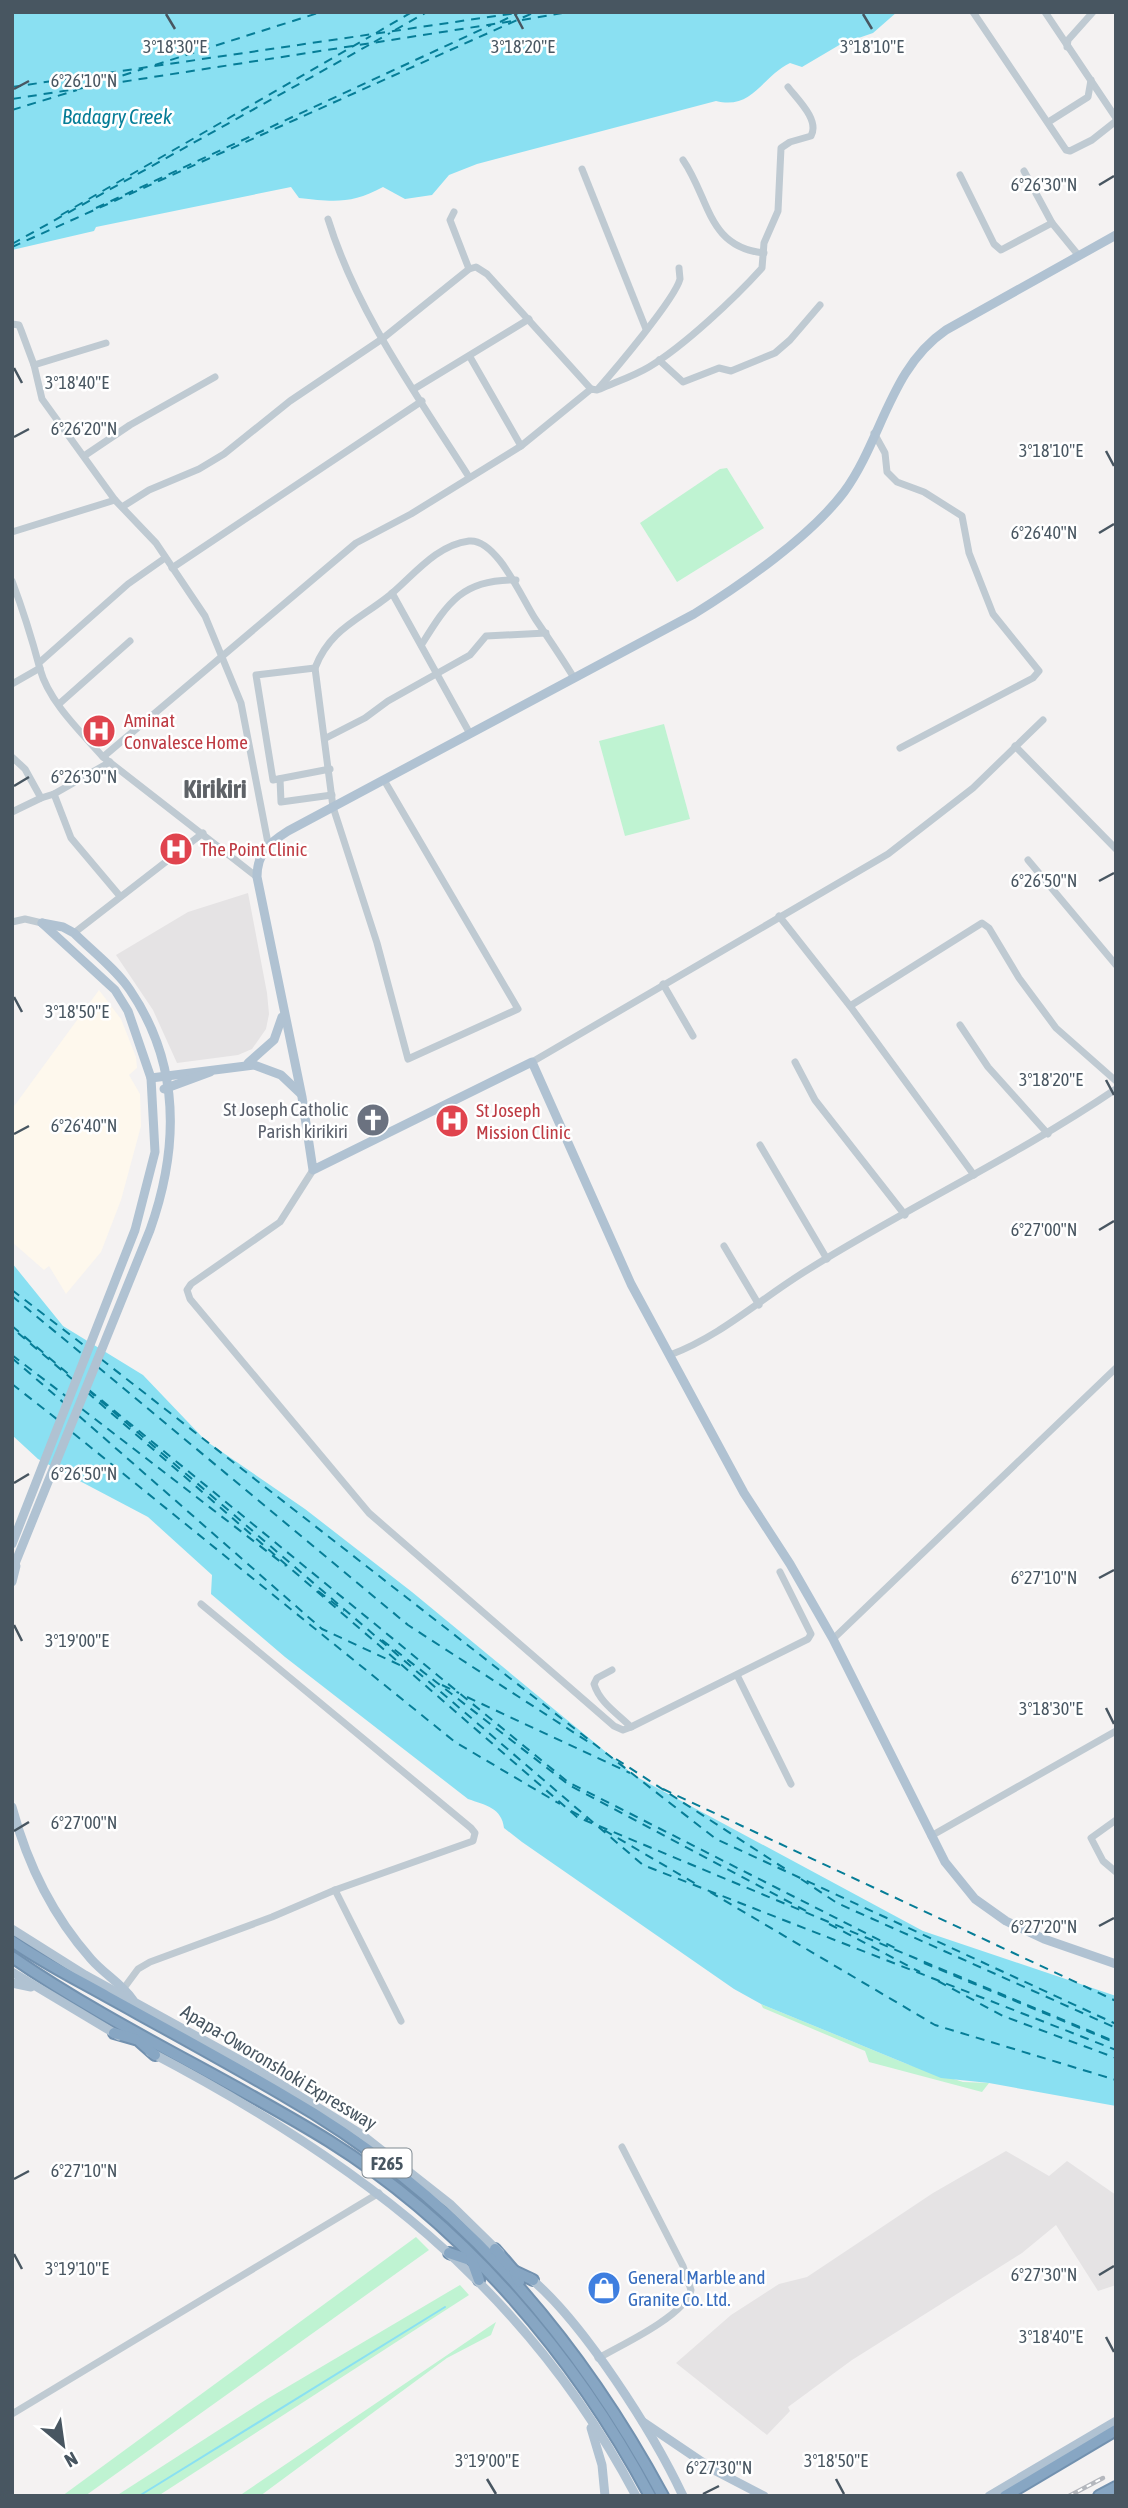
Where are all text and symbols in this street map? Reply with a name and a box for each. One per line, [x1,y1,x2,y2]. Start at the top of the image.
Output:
text: 3°18'30"E [143,36,207,57]
text: 3°18'20"E [491,36,555,57]
text: 3°18'10"E [840,36,904,57]
text: 6°26'10"N [51,70,117,91]
water label: Badagry Creek [62,104,173,128]
text: 6°26'30"N [1011,174,1077,195]
text: 3°18'40"E [45,372,109,393]
text: 6°26'20"N [51,418,117,439]
text: 3°18'10"E [1019,440,1083,461]
text: 6°26'40"N [1011,522,1077,543]
place label: Aminat Convalesce Home [124,709,248,753]
hospital icon: Aminat Convalesce Home [80,712,118,750]
text: 6°26'30"N [51,766,117,787]
district label: Kirikiri [183,774,247,804]
hospital icon: The Point Clinic [157,830,195,868]
place label: The Point Clinic [200,838,308,860]
text: 6°26'50"N [1011,870,1077,891]
text: 3°18'50"E [45,1001,109,1022]
text: 3°18'20"E [1019,1069,1083,1090]
place label: St Joseph Catholic Parish kirikiri [223,1098,349,1142]
place label: St Joseph Mission Clinic [476,1099,571,1143]
church icon: St Joseph Catholic Parish kirikiri [354,1101,392,1139]
hospital icon: St Joseph Mission Clinic [433,1102,471,1140]
text: 6°26'40"N [51,1115,117,1136]
text: 6°27'00"N [1011,1219,1077,1240]
text: 6°26'50"N [51,1463,117,1484]
text: 6°27'10"N [1011,1567,1077,1588]
text: 3°19'00"E [45,1630,109,1651]
text: 3°18'30"E [1019,1698,1083,1719]
text: 6°27'00"N [51,1812,117,1833]
text: 6°27'20"N [1011,1916,1077,1937]
street label: Apapa-Oworonshoki Expressway [177,2000,381,2134]
road number: F265 [362,2148,412,2178]
text: 6°27'10"N [51,2160,117,2181]
text: 3°19'10"E [45,2258,109,2279]
text: 6°27'30"N [1011,2264,1077,2285]
place label: General Marble and Granite Co. Ltd. [628,2266,766,2310]
shop icon: General Marble and Granite Co. Ltd. [585,2269,623,2307]
text: 3°18'40"E [1019,2326,1083,2347]
north arrow [28,2410,98,2480]
text: N [61,2448,81,2472]
text: 3°19'00"E [455,2450,519,2471]
text: 3°18'50"E [804,2450,868,2471]
text: 6°27'30"N [686,2457,752,2478]

